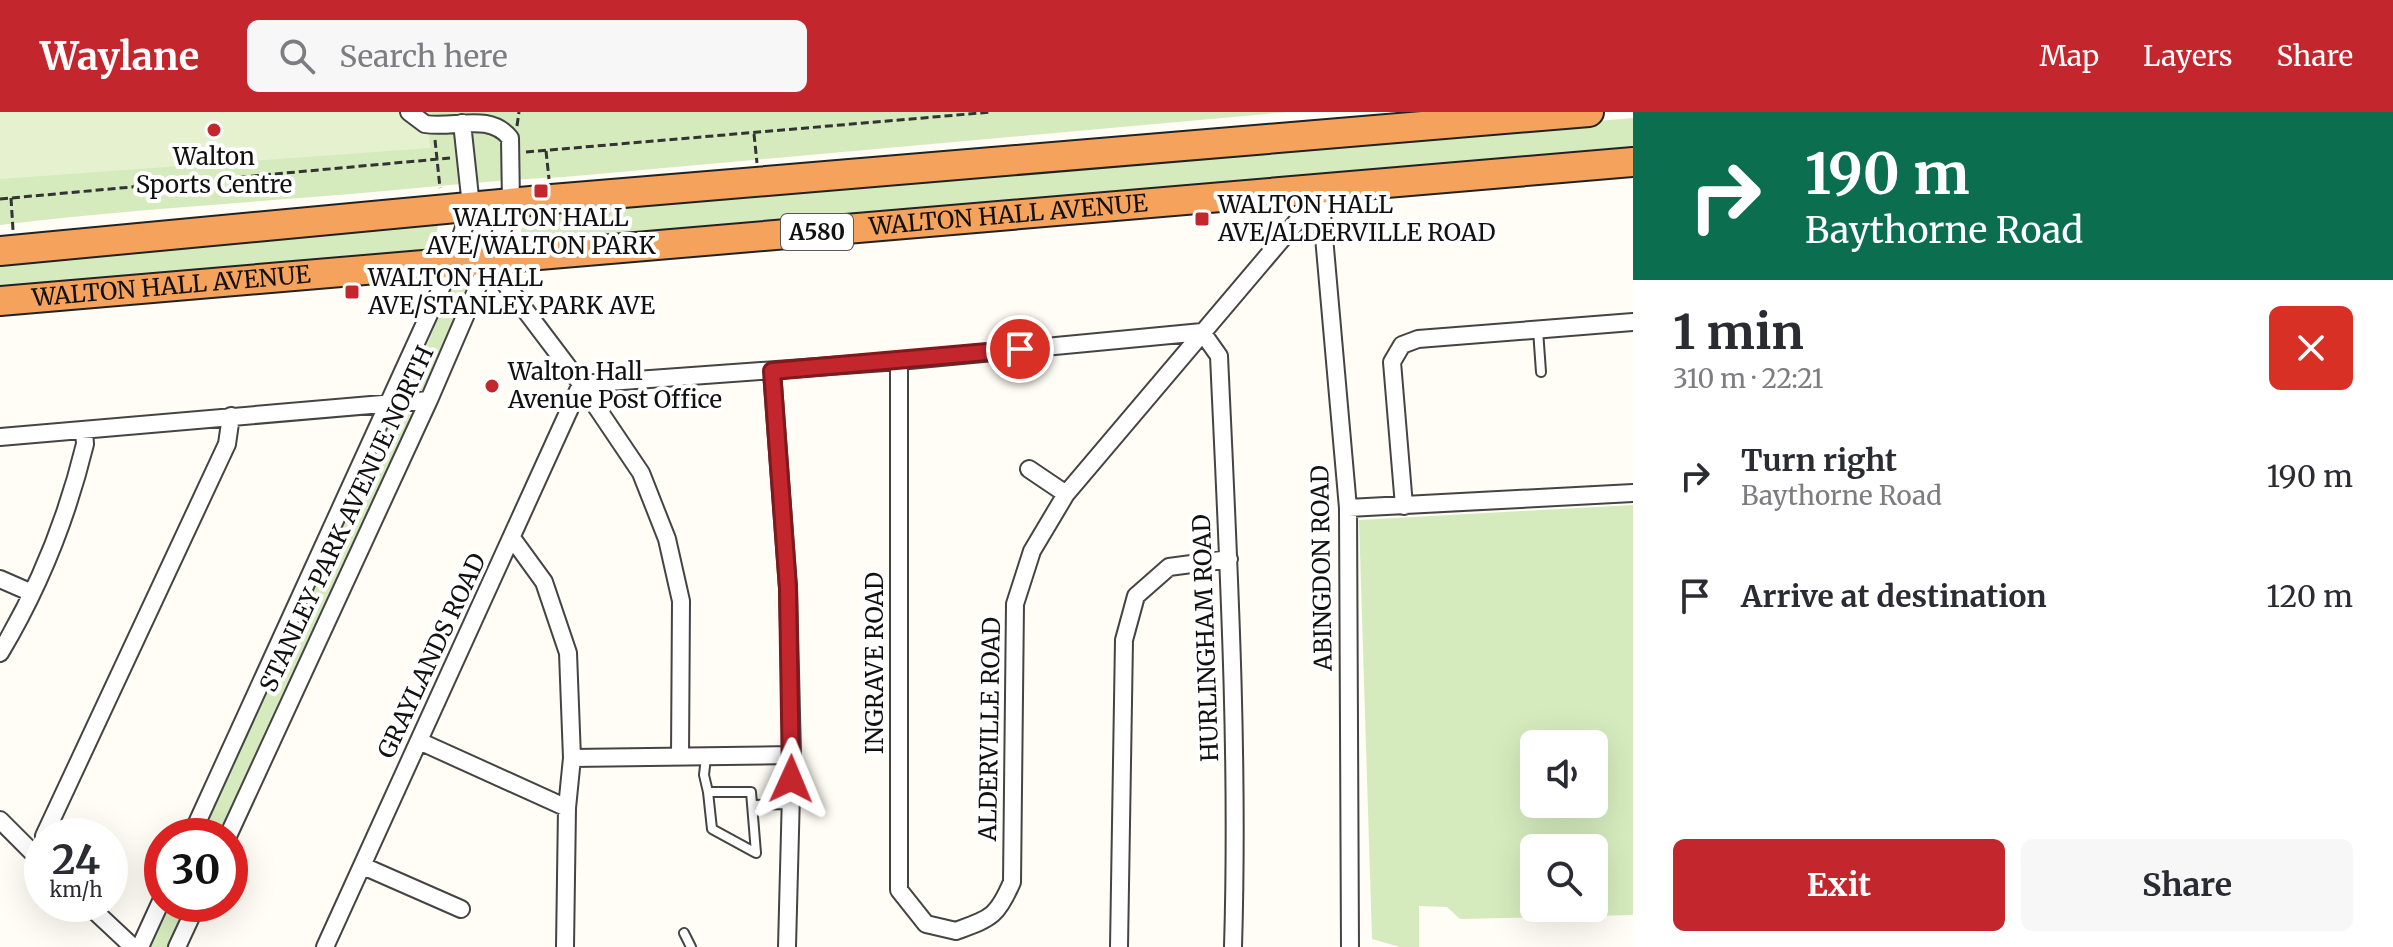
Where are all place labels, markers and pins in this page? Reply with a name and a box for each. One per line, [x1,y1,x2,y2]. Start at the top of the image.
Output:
marker: Walton Sports Centre [205,121,223,139]
place label: Walton Sports Centre [136,141,292,200]
marker: WALTON HALL AVE/WALTON PARK [532,182,550,200]
place label: WALTON HALL AVE/ALDERVILLE ROAD [1217,189,1495,248]
place label: WALTON HALL AVE/WALTON PARK [425,202,657,261]
marker: WALTON HALL AVE/ALDERVILLE ROAD [1193,210,1211,228]
place label: WALTON HALL AVE/STANLEY PARK AVE [367,262,656,321]
marker: WALTON HALL AVE/STANLEY PARK AVE [343,283,361,301]
pin [986,315,1054,383]
place label: Walton Hall Avenue Post Office [507,356,722,415]
marker: Walton Hall Avenue Post Office [483,377,501,395]

